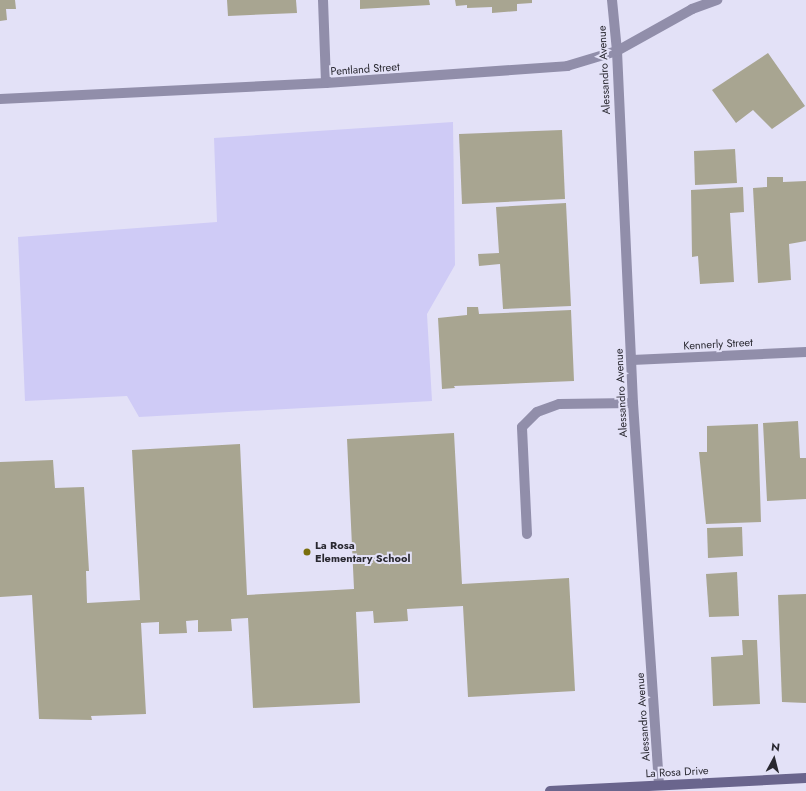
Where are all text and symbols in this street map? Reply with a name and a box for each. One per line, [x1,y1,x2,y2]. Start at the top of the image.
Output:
street label: Alessandro Avenue [595,25,613,115]
street label: Pentland Street [330,60,400,78]
street label: Kennerly Street [683,336,753,352]
street label: Alessandro Avenue [612,348,630,438]
place label: La Rosa Elementary School [315,539,410,565]
marker: La Rosa Elementary School [302,547,312,557]
street label: Alessandro Avenue [633,672,653,762]
north arrow [754,739,794,779]
text: N [770,739,781,756]
street label: La Rosa Drive [645,764,709,780]

